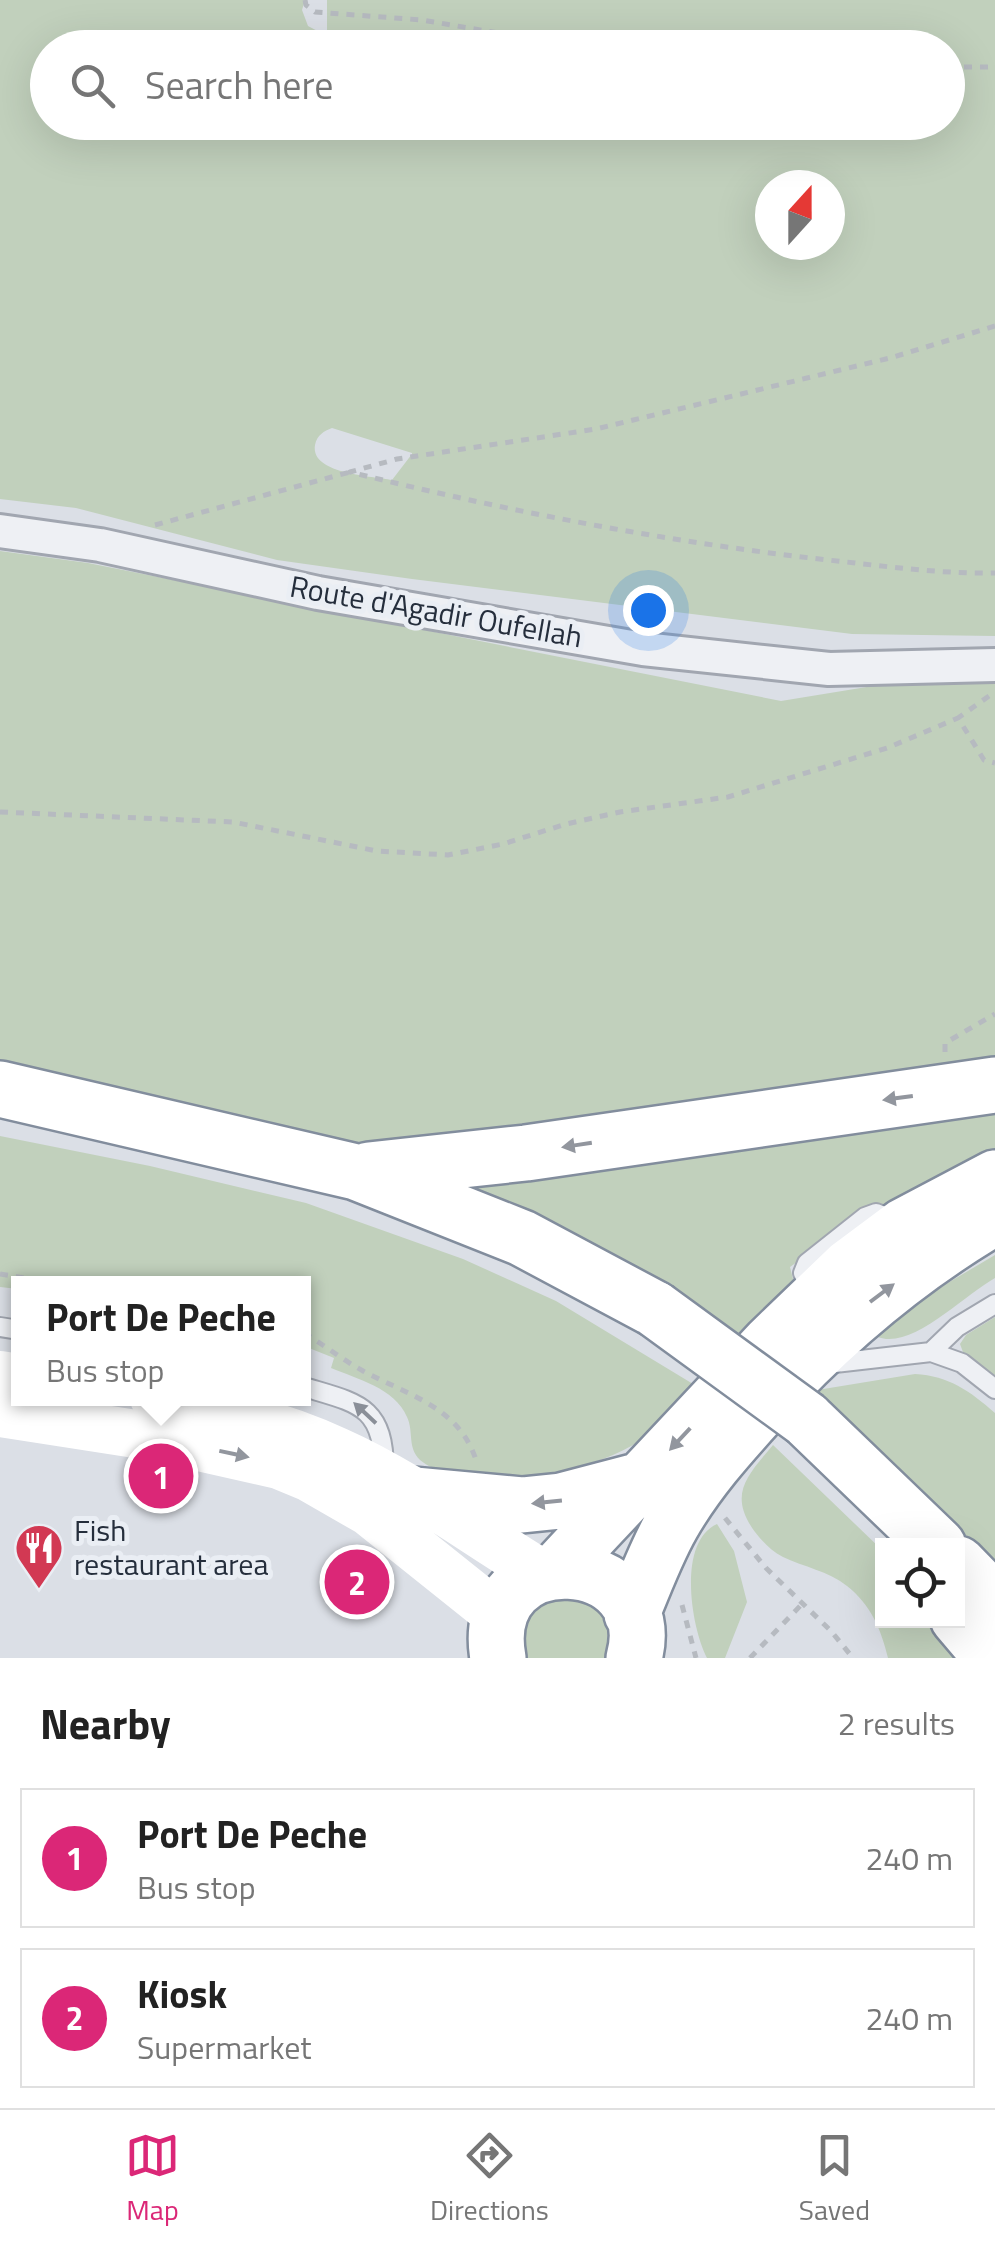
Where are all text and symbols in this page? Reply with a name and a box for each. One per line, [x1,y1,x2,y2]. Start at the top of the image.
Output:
search box [30,30,965,140]
text: Search here [145,56,333,114]
icon: search [65,58,120,113]
north arrow [755,170,845,260]
street label: Route d'Agadir Oufellah [286,563,586,659]
your location [623,585,674,636]
one-way arrow [882,1090,914,1106]
one-way arrow [561,1138,592,1154]
popup [11,1276,311,1406]
one-way arrow [869,1284,895,1304]
text: Port De Peche [46,1288,276,1346]
text: Bus stop [46,1346,164,1394]
one-way arrow [353,1402,377,1425]
one-way arrow [669,1426,692,1450]
pin: 1 [128,1438,194,1514]
one-way arrow [219,1446,250,1462]
one-way arrow [530,1495,562,1511]
place label: Fish restaurant area [74,1507,269,1587]
restaurant icon: Fish restaurant area [13,1522,65,1590]
map controls [875,1538,965,1628]
button: locate [875,1538,965,1628]
pin: 2 [324,1544,390,1620]
text: Nearby [40,1691,171,1755]
text: 2 results [838,1699,955,1747]
text: Port De Peche [137,1805,367,1863]
text: 1 [66,1834,83,1882]
text: 240 m [865,1834,953,1882]
text: Bus stop [137,1863,256,1911]
text: Kiosk [137,1965,227,2023]
text: 2 [66,1994,83,2042]
text: 240 m [865,1994,953,2042]
text: Supermarket [137,2023,312,2071]
tab: Map [125,2128,180,2231]
tab: Directions [430,2128,549,2231]
tab: Saved [799,2128,870,2231]

